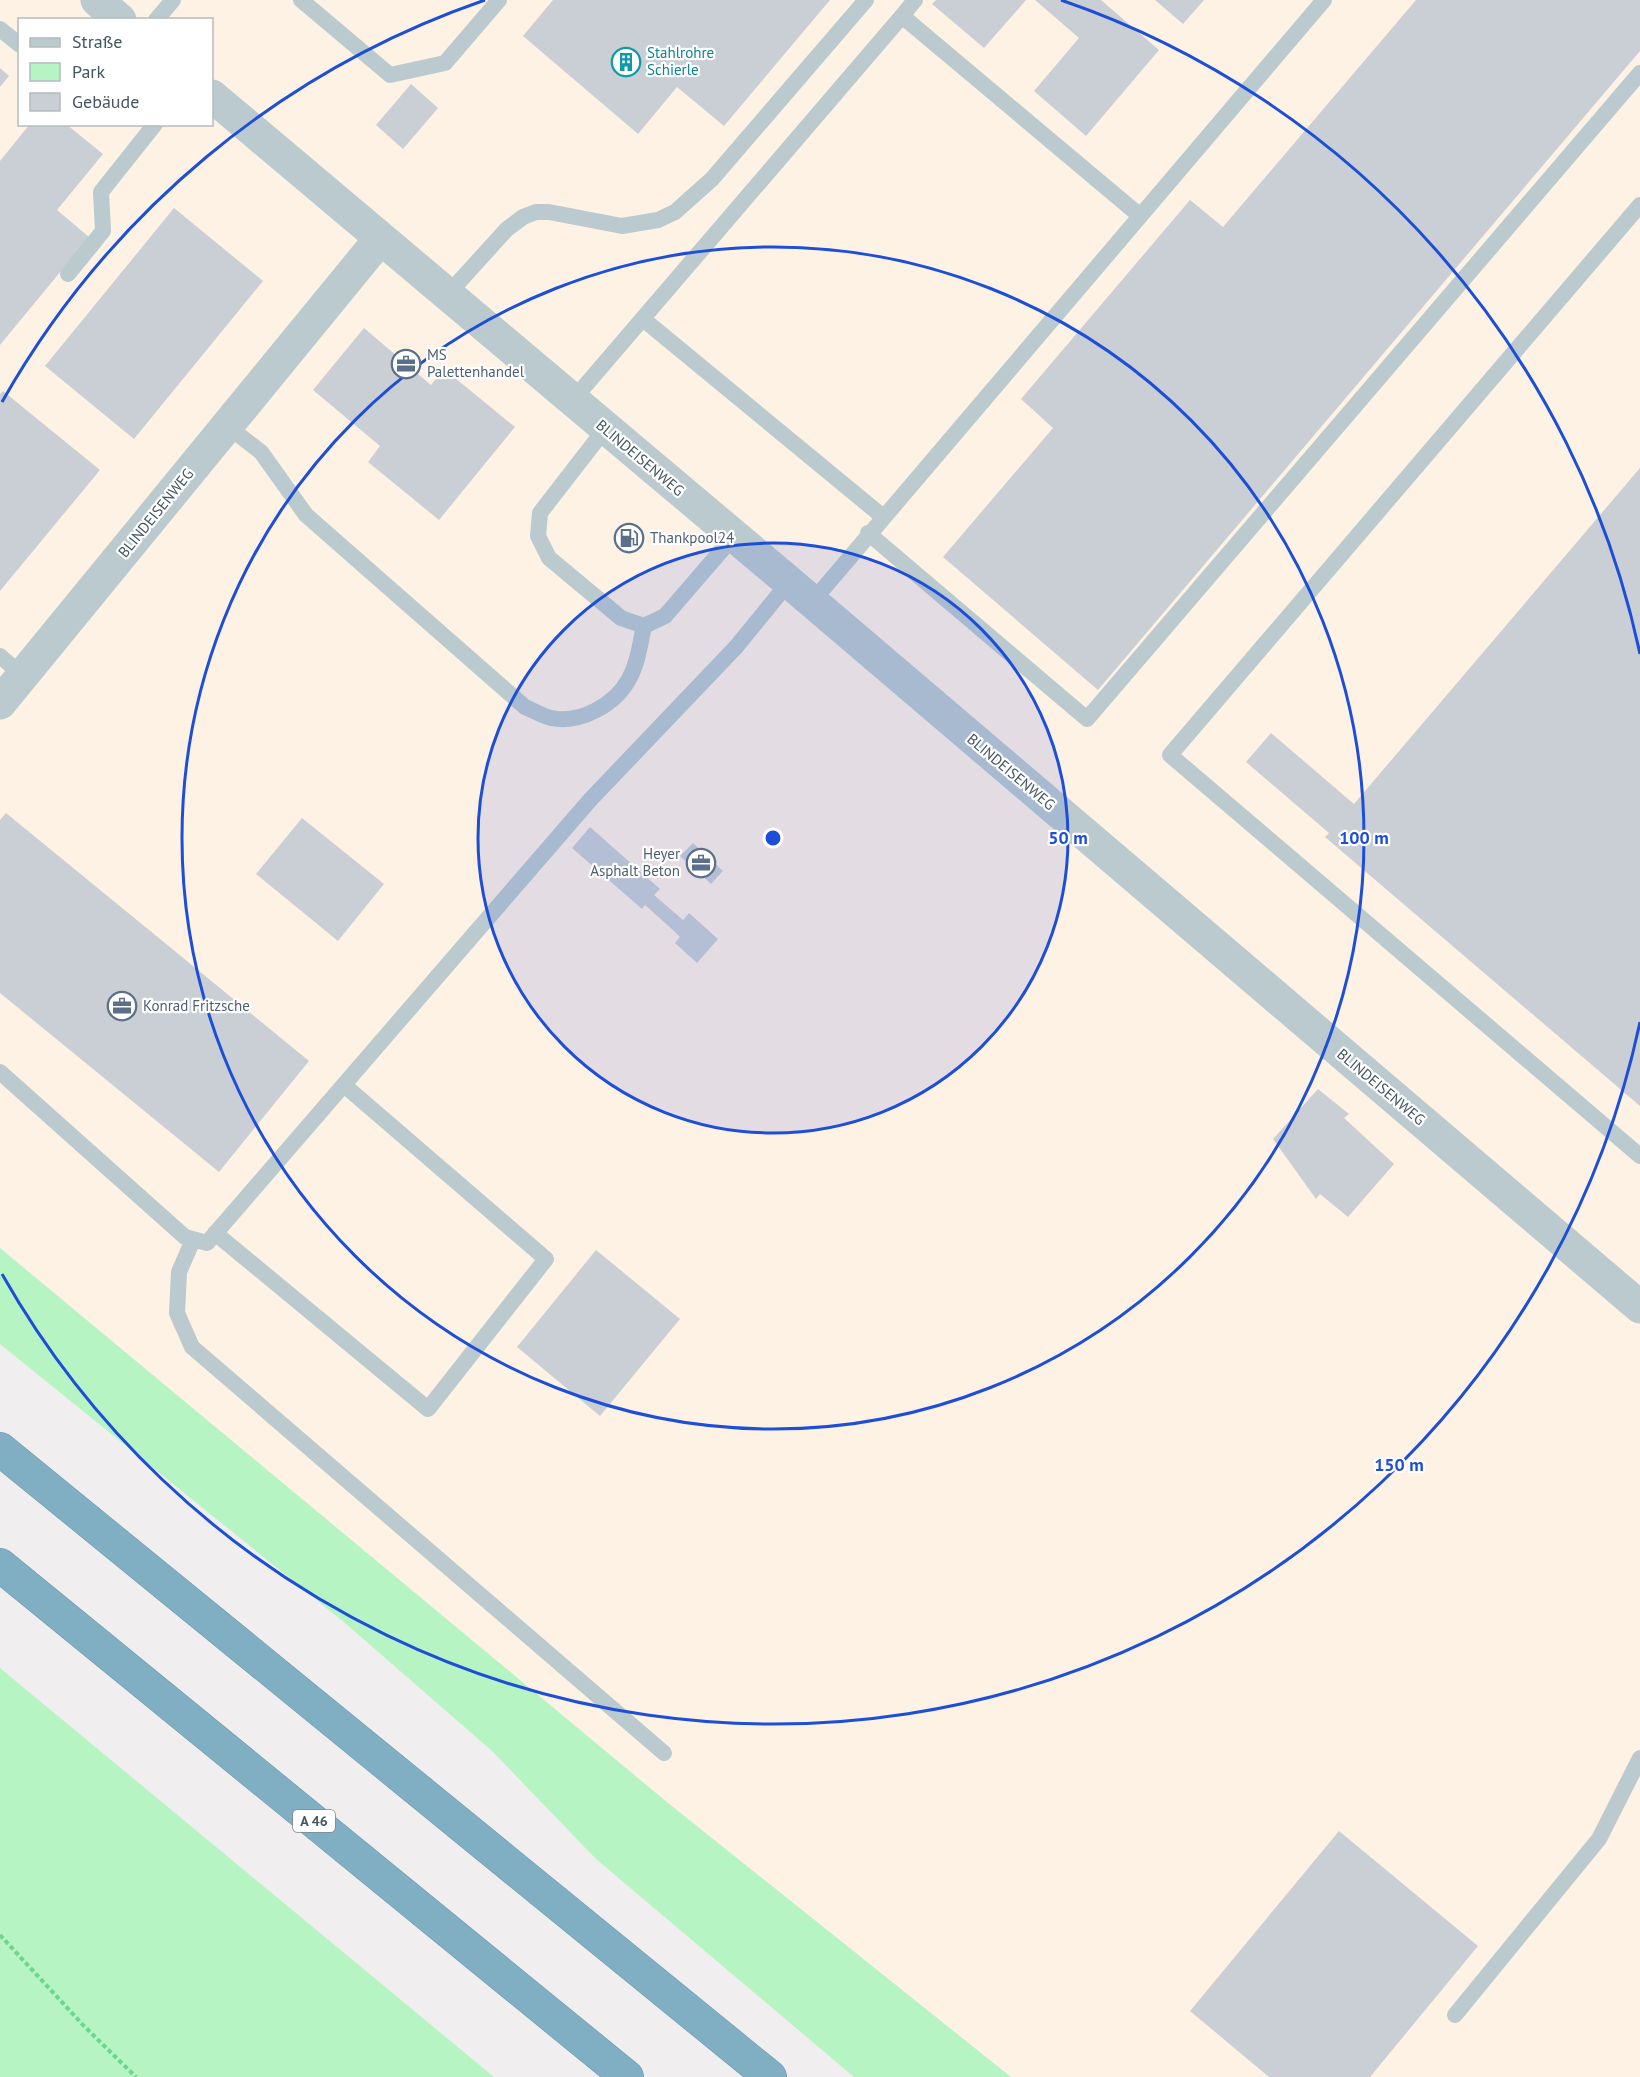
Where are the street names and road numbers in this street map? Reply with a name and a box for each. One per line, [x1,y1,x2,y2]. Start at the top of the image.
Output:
street label: BLINDEISENWEG [592,415,688,500]
street label: BLINDEISENWEG [114,464,197,561]
street label: BLINDEISENWEG [963,729,1059,814]
street label: BLINDEISENWEG [1333,1044,1429,1129]
road number: A 46 [293,1810,335,1832]

